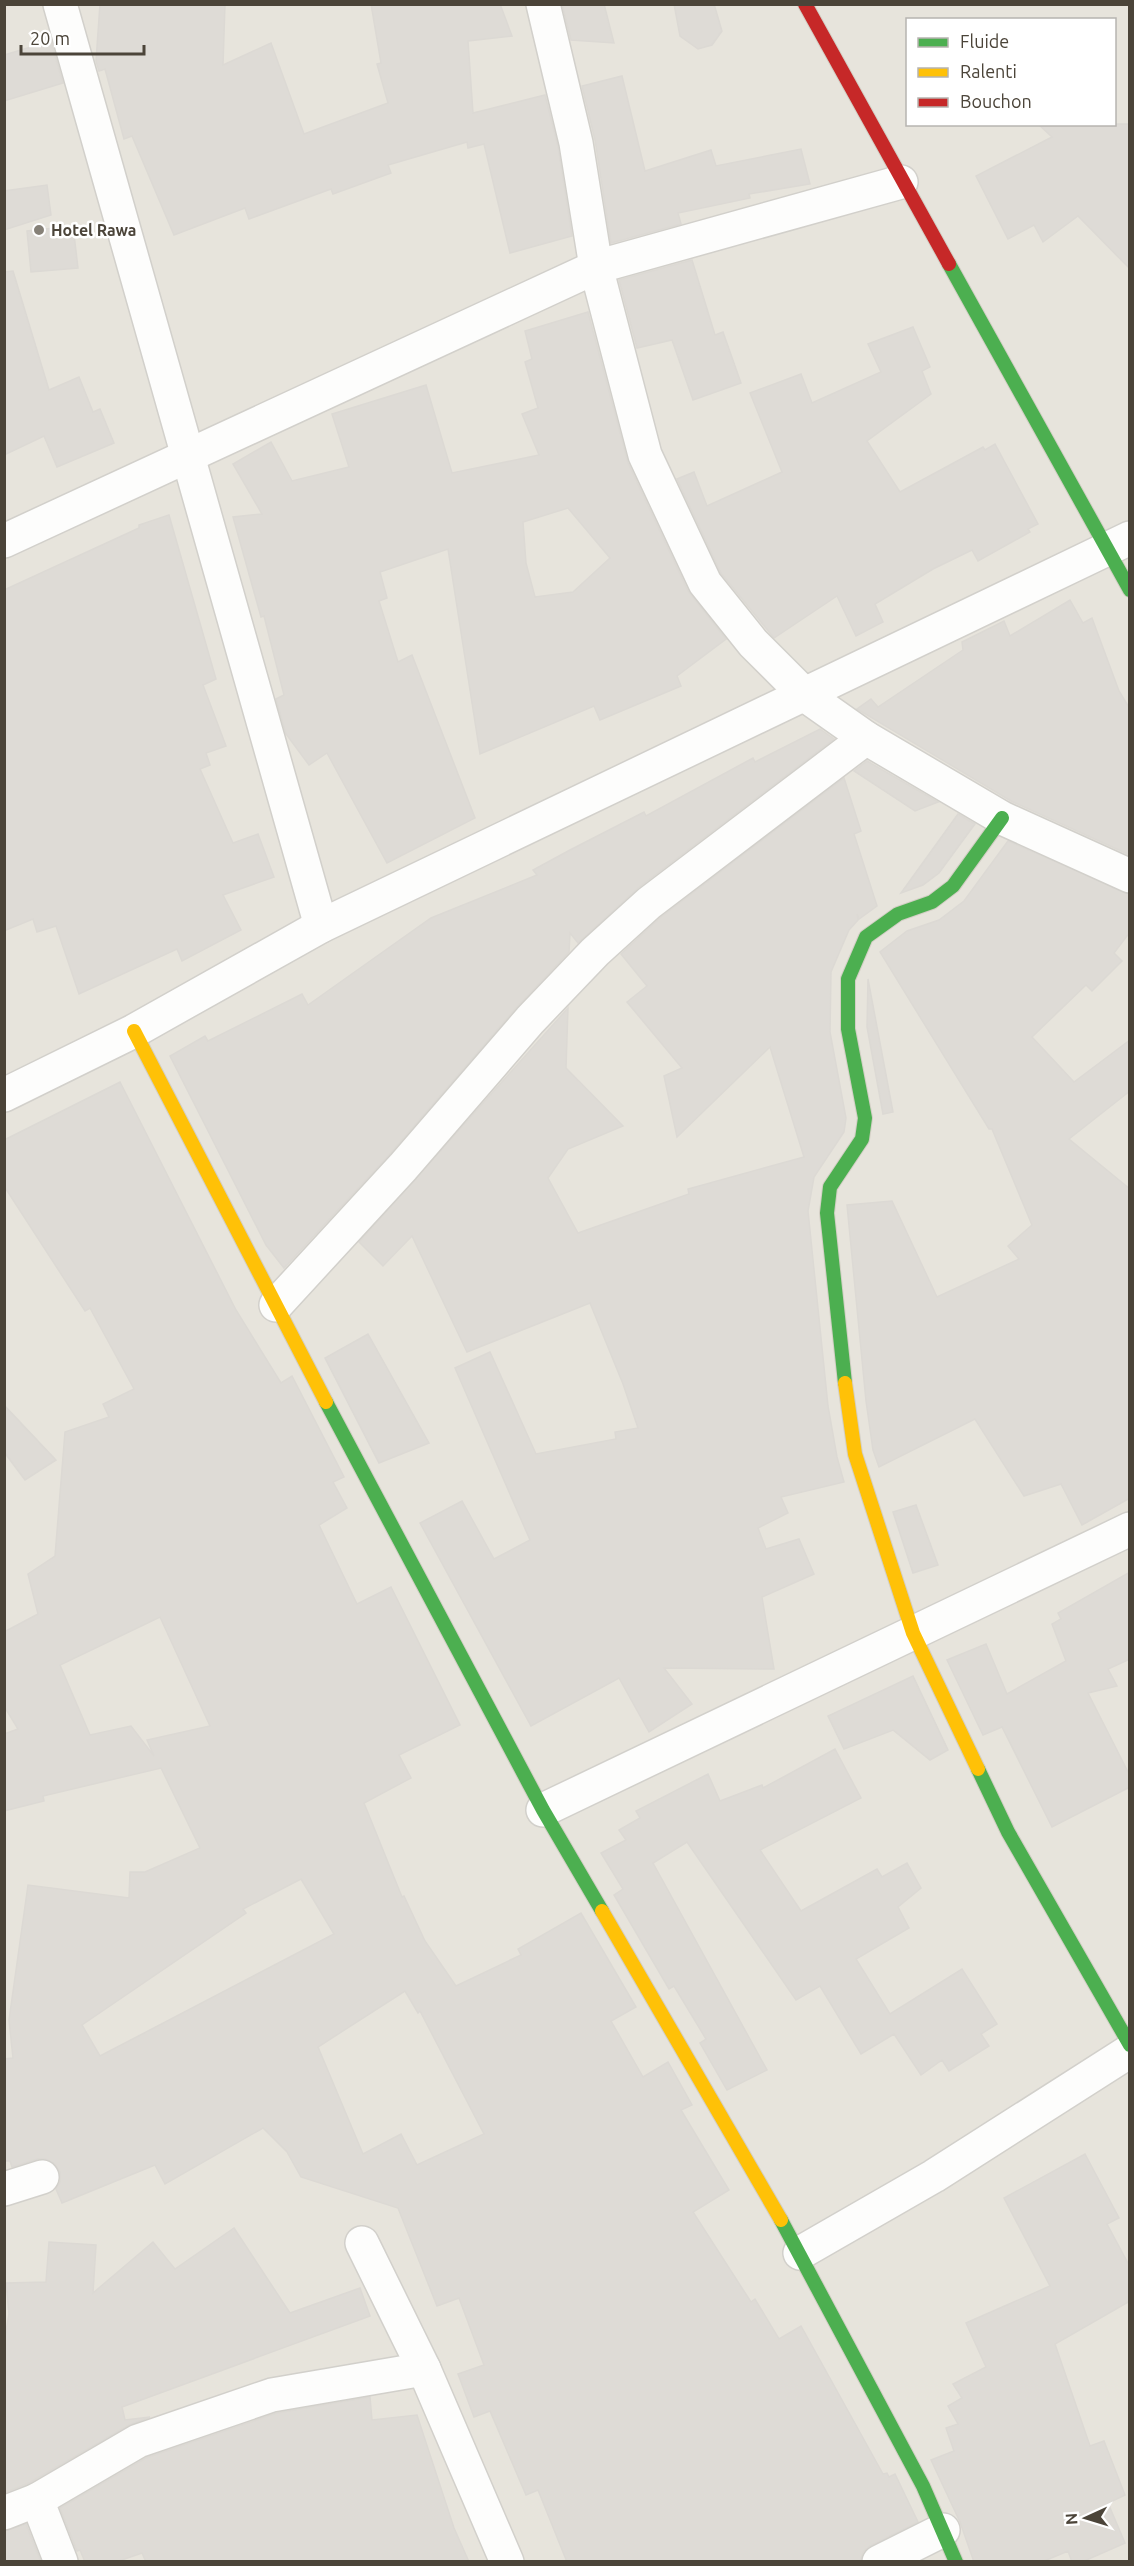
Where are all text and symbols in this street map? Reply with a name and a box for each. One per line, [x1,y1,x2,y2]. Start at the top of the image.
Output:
scale bar [21,18,144,56]
legend [906,18,1116,126]
text: 20 m [30,28,70,48]
text: Fluide [960,31,1009,51]
text: Ralenti [960,61,1017,81]
text: Bouchon [960,91,1032,111]
place label: Hotel Rawa [51,221,137,239]
marker: Hotel Rawa [32,223,46,237]
north arrow [1056,2488,1116,2548]
text: N [1062,2512,1080,2526]

